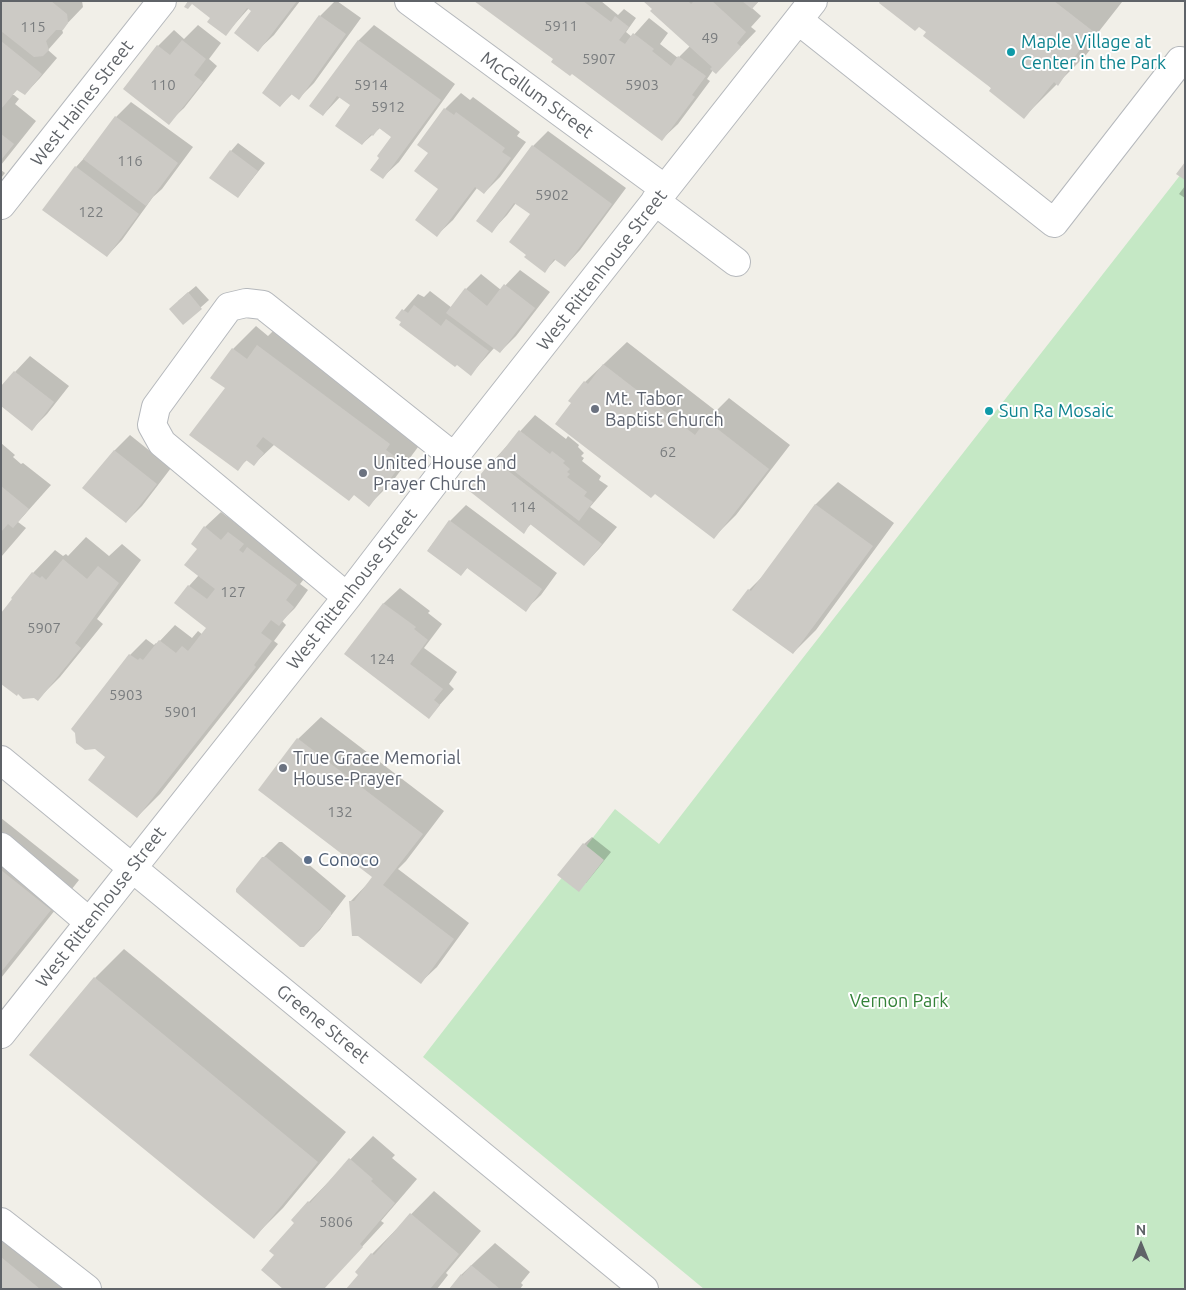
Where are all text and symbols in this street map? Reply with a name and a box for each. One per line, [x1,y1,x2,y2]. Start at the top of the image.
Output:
house number: 5911 [544,17,578,35]
house number: 115 [20,18,46,36]
house number: 49 [702,29,718,47]
place label: Maple Village at Center in the Park [1021,31,1166,74]
street label: West Haines Street [26,36,138,170]
marker: Maple Village at Center in the Park [1005,46,1017,58]
street label: McCallum Street [476,47,598,143]
house number: 5907 [582,50,616,68]
house number: 110 [150,76,176,94]
house number: 5914 [354,76,388,94]
house number: 5903 [625,76,659,94]
house number: 5912 [371,98,405,116]
house number: 116 [117,152,143,170]
street label: West Rittenhouse Street [532,185,672,355]
house number: 5902 [535,186,569,204]
house number: 122 [78,203,104,221]
place label: Mt. Tabor Baptist Church [605,388,724,430]
place label: Sun Ra Mosaic [999,400,1114,422]
marker: Mt. Tabor Baptist Church [589,403,601,415]
marker: Sun Ra Mosaic [983,405,995,417]
house number: 62 [660,443,676,461]
place label: United House and Prayer Church [373,452,517,494]
marker: United House and Prayer Church [357,467,369,479]
house number: 114 [510,498,536,516]
street label: West Rittenhouse Street [282,504,422,674]
house number: 127 [220,583,246,601]
house number: 5907 [27,619,61,637]
house number: 124 [369,650,395,668]
house number: 5903 [109,686,143,704]
house number: 5901 [164,703,198,721]
place label: True Grace Memorial House-Prayer [293,747,461,790]
marker: True Grace Memorial House-Prayer [277,762,289,774]
house number: 132 [327,803,353,821]
street label: West Rittenhouse Street [31,822,171,992]
place label: Conoco [318,849,379,871]
marker: Conoco [302,854,314,866]
street label: Greene Street [272,980,374,1068]
park label: Vernon Park [850,990,948,1012]
house number: 5806 [319,1213,353,1231]
north arrow [1116,1220,1166,1270]
text: N [1136,1222,1146,1238]

